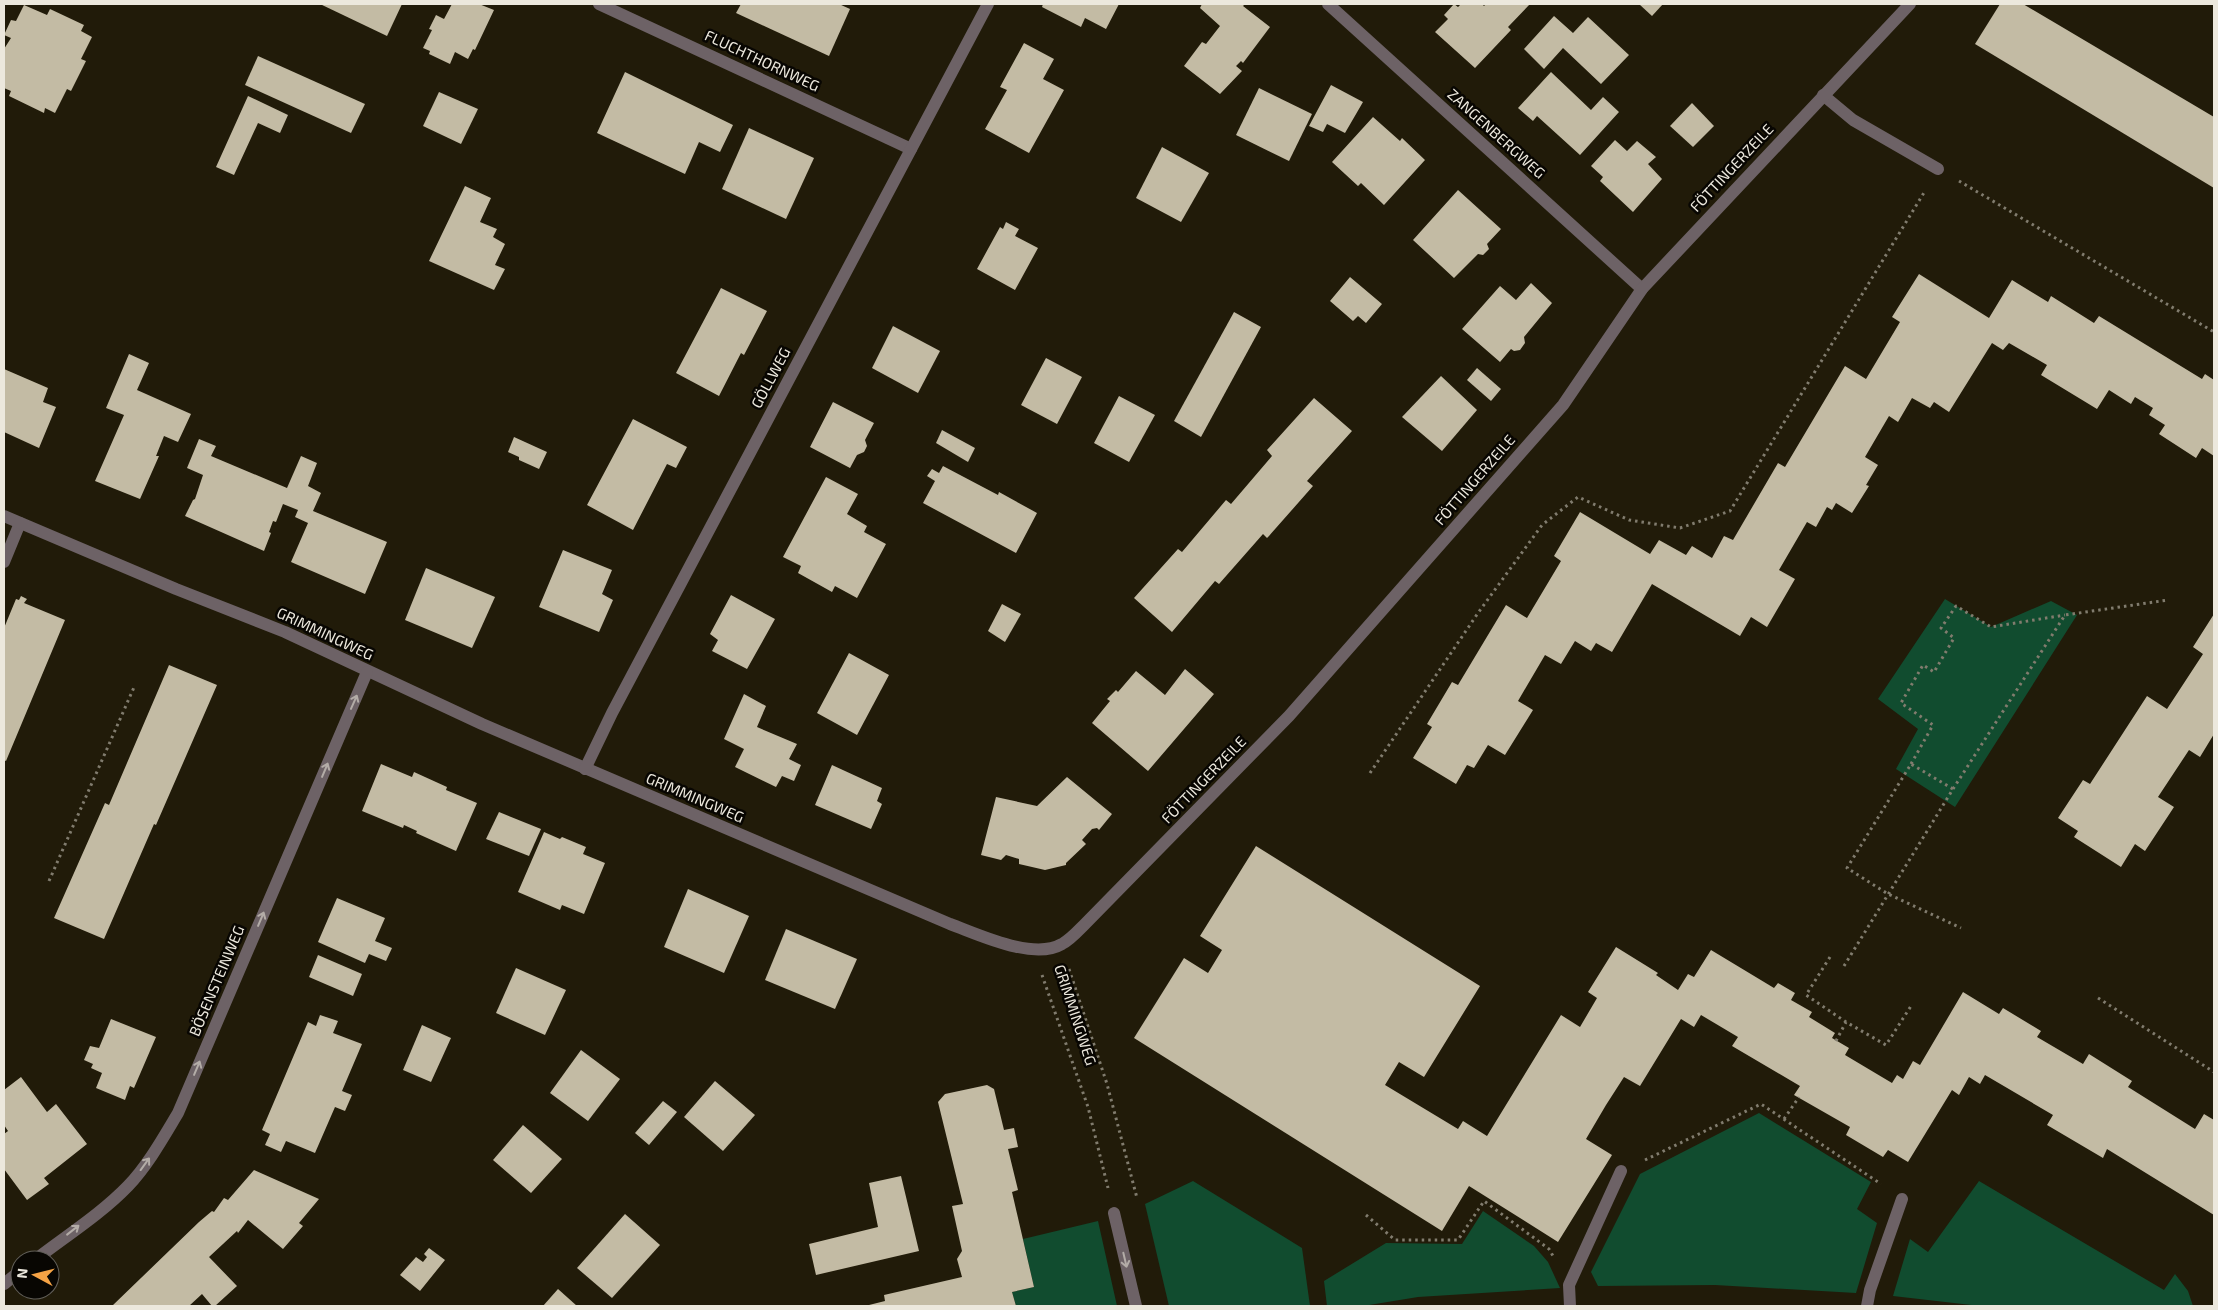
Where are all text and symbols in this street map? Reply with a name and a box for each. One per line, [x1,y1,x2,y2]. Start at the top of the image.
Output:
street label: FLUCHTHORNWEG [702,26,823,95]
street label: ZANGENBERGWEG [1444,85,1549,182]
street label: FÖTTINGERZEILE [1686,120,1777,215]
street label: GÖLLWEG [747,344,794,411]
street label: FÖTTINGERZEILE [1430,431,1518,528]
street label: GRIMMINGWEG [274,603,377,663]
one-way arrow [350,695,359,710]
street label: FÖTTINGERZEILE [1157,732,1249,826]
one-way arrow [321,763,331,778]
street label: GRIMMINGWEG [644,768,747,826]
one-way arrow [256,912,266,927]
street label: BÖSENSTEINWEG [185,922,248,1039]
street label: GRIMMINGWEG [1051,962,1101,1067]
one-way arrow [193,1061,203,1076]
one-way arrow [140,1158,151,1171]
one-way arrow [66,1225,79,1236]
north arrow [10,1250,60,1300]
one-way arrow [1121,1251,1130,1267]
text: N [13,1267,31,1279]

